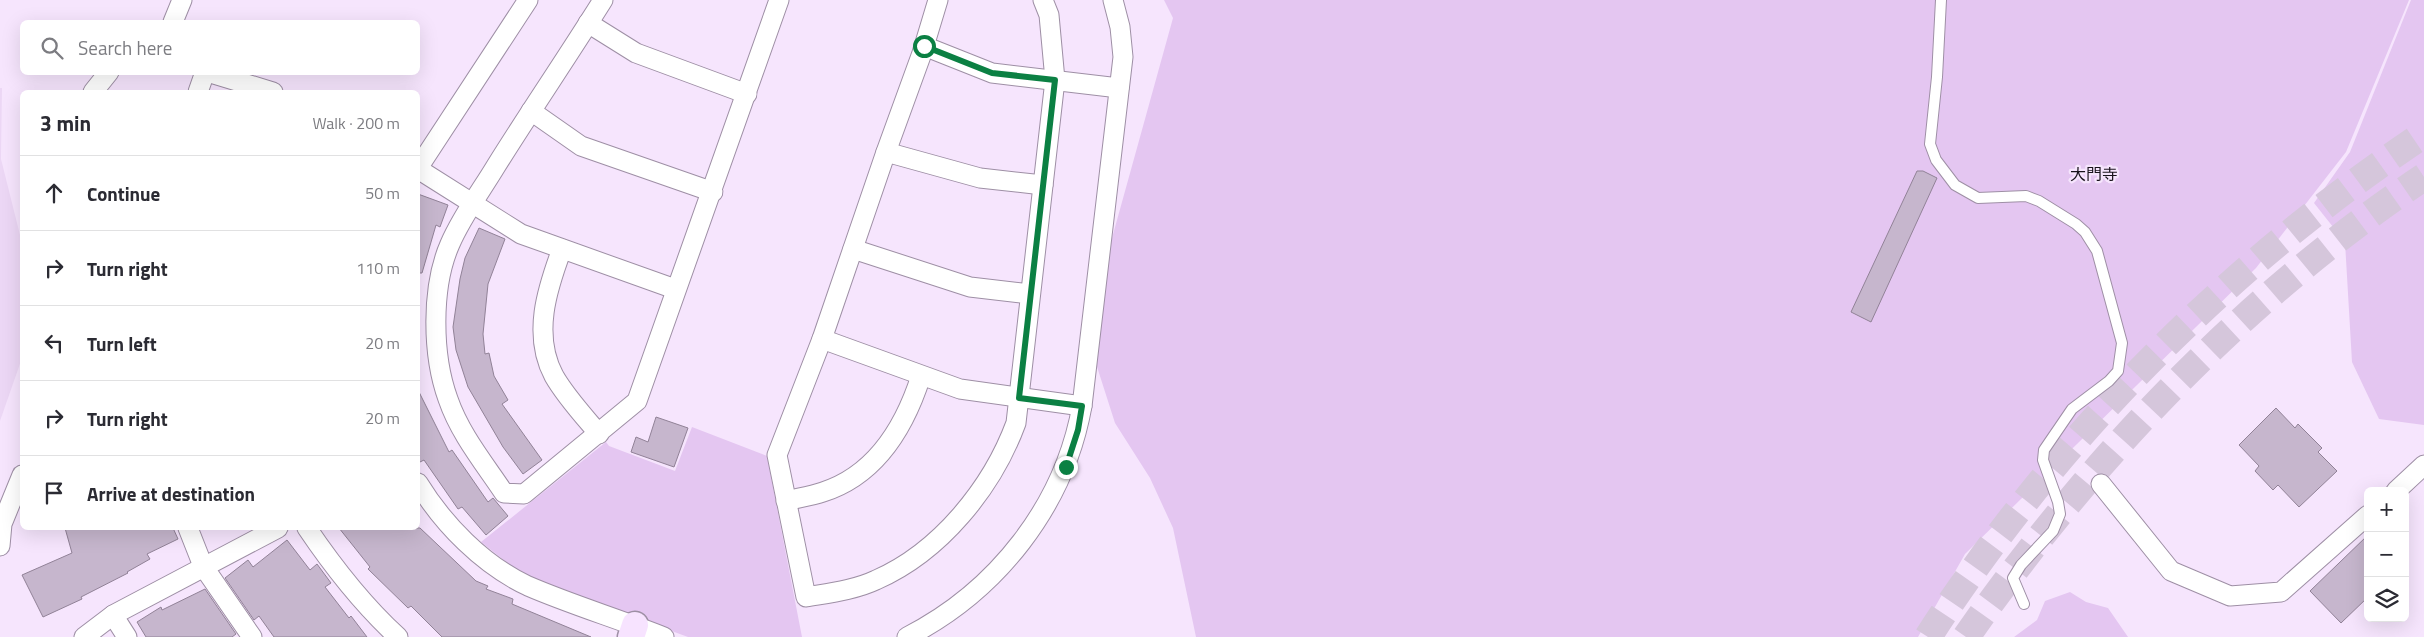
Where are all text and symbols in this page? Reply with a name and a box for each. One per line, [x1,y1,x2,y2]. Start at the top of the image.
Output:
search box [20,20,420,75]
text: Search here [78,33,172,62]
icon: search [38,34,66,62]
route start [913,35,936,58]
text: 3 min [40,107,91,139]
text: Walk · 200 m [312,111,400,135]
district label: 大門寺 [2070,162,2118,186]
icon: ahead [40,179,68,207]
text: Continue [87,179,160,208]
text: 50 m [365,181,400,205]
icon: right [40,254,68,282]
text: Turn right [87,254,168,283]
text: 110 m [356,256,400,280]
icon: left [40,329,68,357]
text: Turn left [87,329,157,358]
text: 20 m [365,331,400,355]
icon: right [40,404,68,432]
text: Turn right [87,404,168,433]
text: 20 m [365,406,400,430]
route end [1055,456,1078,479]
icon: arrive [40,479,68,507]
text: Arrive at destination [87,479,255,508]
map controls [2364,487,2409,622]
button: + [2364,487,2409,532]
button: − [2364,532,2409,577]
button: layers [2364,577,2409,622]

